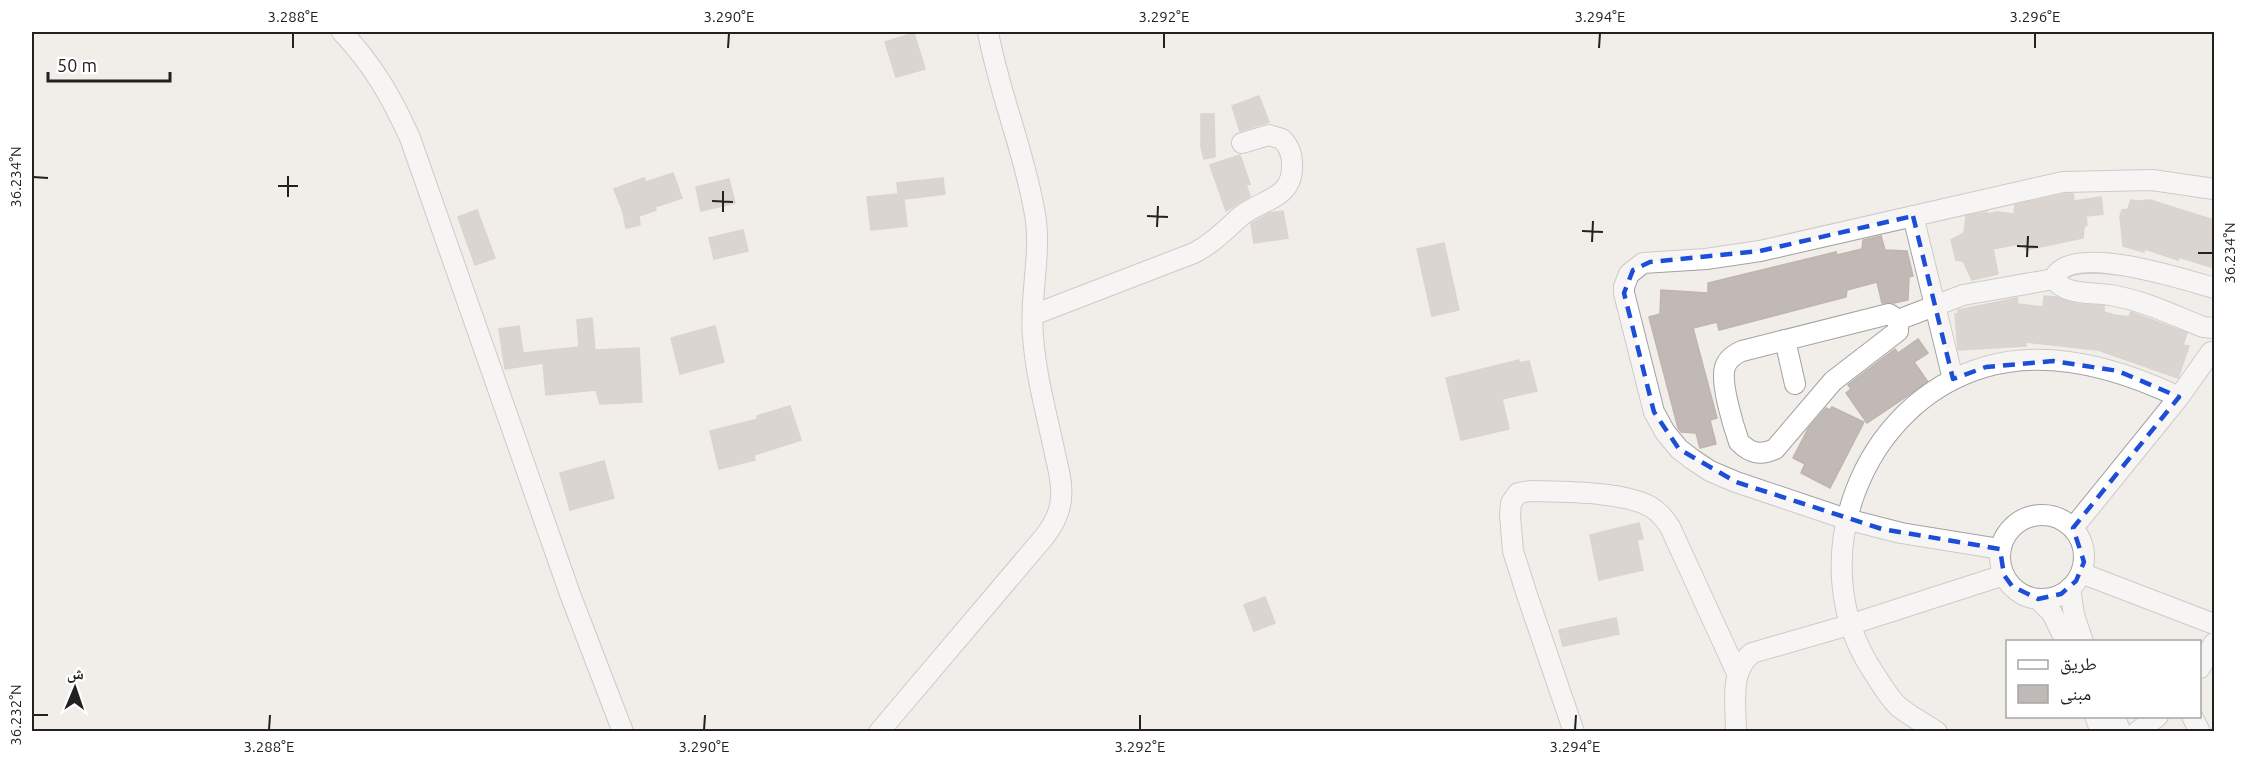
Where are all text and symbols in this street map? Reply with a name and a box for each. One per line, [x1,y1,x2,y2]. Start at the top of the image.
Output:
text: 3.288°E [268,8,318,25]
text: 3.290°E [704,8,754,25]
text: 3.292°E [1139,8,1189,25]
text: 3.294°E [1575,8,1625,25]
text: 3.296°E [2010,8,2060,25]
scale bar [48,45,170,83]
text: 50 m [57,55,97,75]
text: 36.234°N [7,146,24,208]
text: 36.234°N [2221,222,2238,284]
legend [2006,640,2201,718]
text: طريق [2060,653,2097,675]
north arrow [45,658,105,718]
text: ش [67,664,84,683]
text: مبنى [2060,683,2091,705]
text: 36.232°N [7,684,24,746]
text: 3.288°E [244,738,294,755]
text: 3.290°E [679,738,729,755]
text: 3.292°E [1115,738,1165,755]
text: 3.294°E [1550,738,1600,755]

